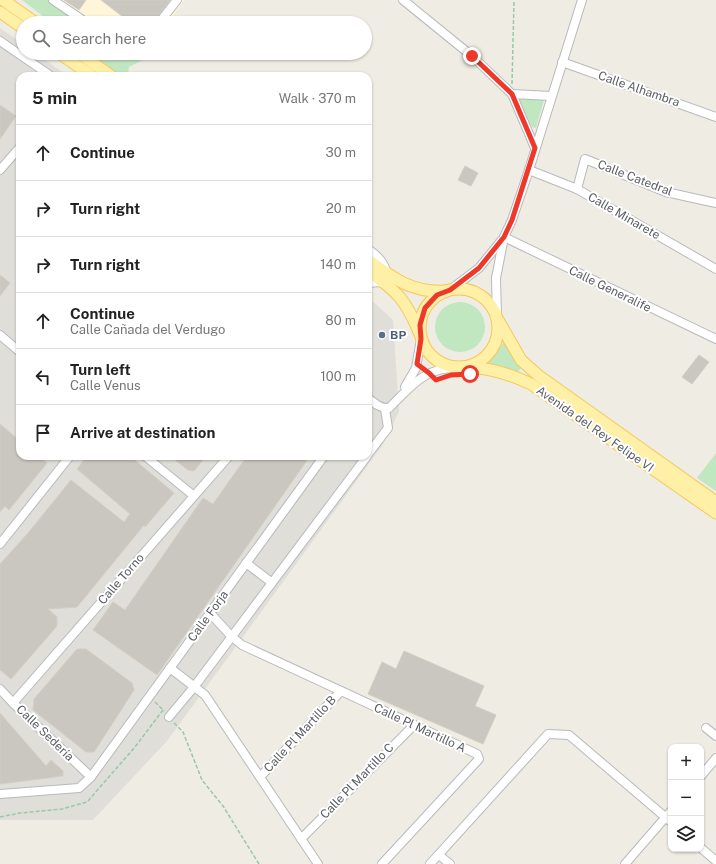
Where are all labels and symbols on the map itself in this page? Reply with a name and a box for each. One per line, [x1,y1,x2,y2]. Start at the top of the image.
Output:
route end [463,47,481,65]
street label: Calle Alhambra [596,68,682,110]
street label: Calle Catedral [596,157,675,199]
street label: Calle Minarete [585,190,663,242]
street label: Calle Generalife [567,263,654,315]
place label: BP [390,328,406,342]
marker: BP [377,330,387,340]
route start [461,365,479,383]
street label: Avenida del Rey Felipe VI [534,383,656,475]
street label: Calle Torno [95,551,147,607]
street label: Calle Forja [185,588,231,644]
street label: Calle Pl Martillo B [261,693,339,775]
street label: Calle Pl Martillo A [372,701,469,756]
street label: Calle Sedería [13,702,77,764]
street label: Calle Pl Martillo C [317,740,397,822]

